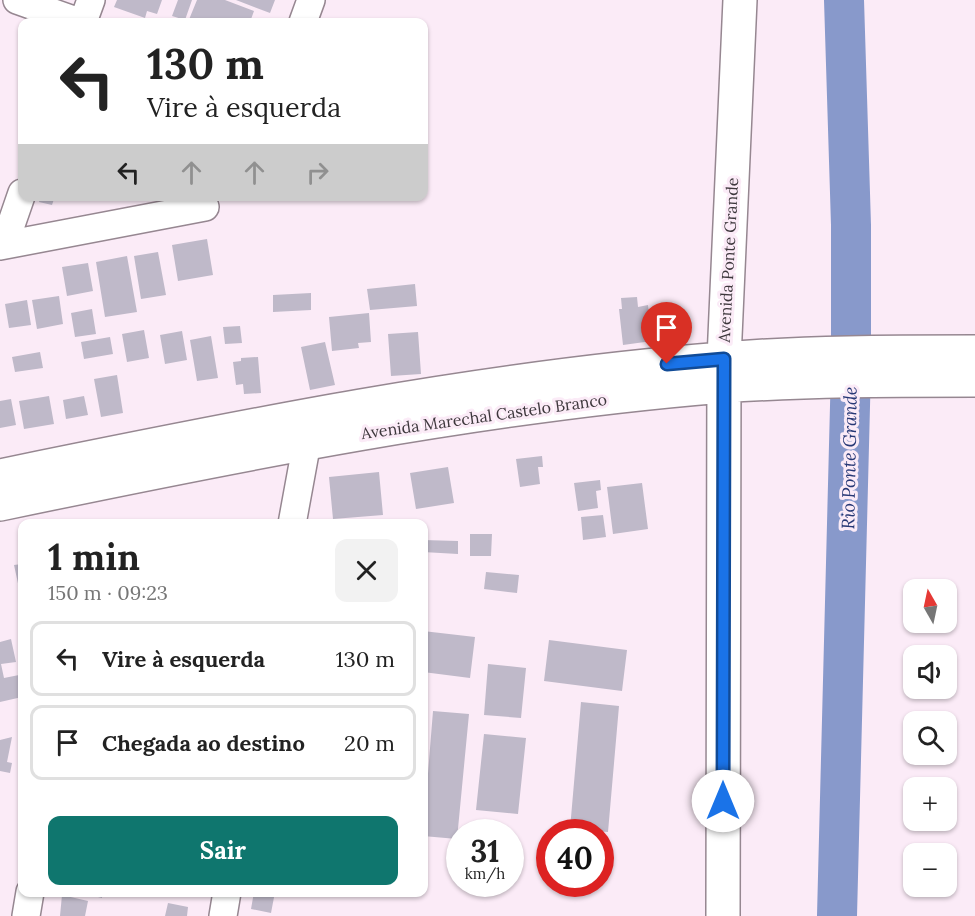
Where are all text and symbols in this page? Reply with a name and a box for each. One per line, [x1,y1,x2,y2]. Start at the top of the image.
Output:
text: 130 m [147,37,264,91]
icon: left [48,42,126,120]
text: Vire à esquerda [147,90,341,124]
icon: left [112,156,145,189]
icon: ahead [175,156,208,189]
icon: ahead [238,156,271,189]
icon: right [301,156,334,189]
street label: Avenida Ponte Grande [714,177,742,344]
pin [641,302,692,364]
icon: arrive [650,311,683,344]
water label: Rio Ponte Grande [836,386,862,530]
street label: Avenida Marechal Castelo Branco [359,389,608,443]
text: 1 min [48,534,140,580]
button: close [335,539,398,602]
north arrow [903,579,957,633]
map controls [903,579,957,897]
text: 150 m · 09:23 [48,580,168,605]
icon: left [51,642,84,675]
text: Vire à esquerda [102,645,265,673]
text: 130 m [336,645,395,673]
button: sound [903,645,957,699]
button: search [903,711,957,765]
icon: arrive [51,726,84,759]
text: Chegada ao destino [102,729,305,757]
text: 20 m [344,729,395,757]
position arrow [691,769,755,833]
button: + [903,777,957,831]
button: Sair [48,816,398,885]
speed limit sign: 40 [536,819,614,897]
text: 31 [471,832,499,870]
button: − [903,843,957,897]
text: km/h [465,864,505,883]

